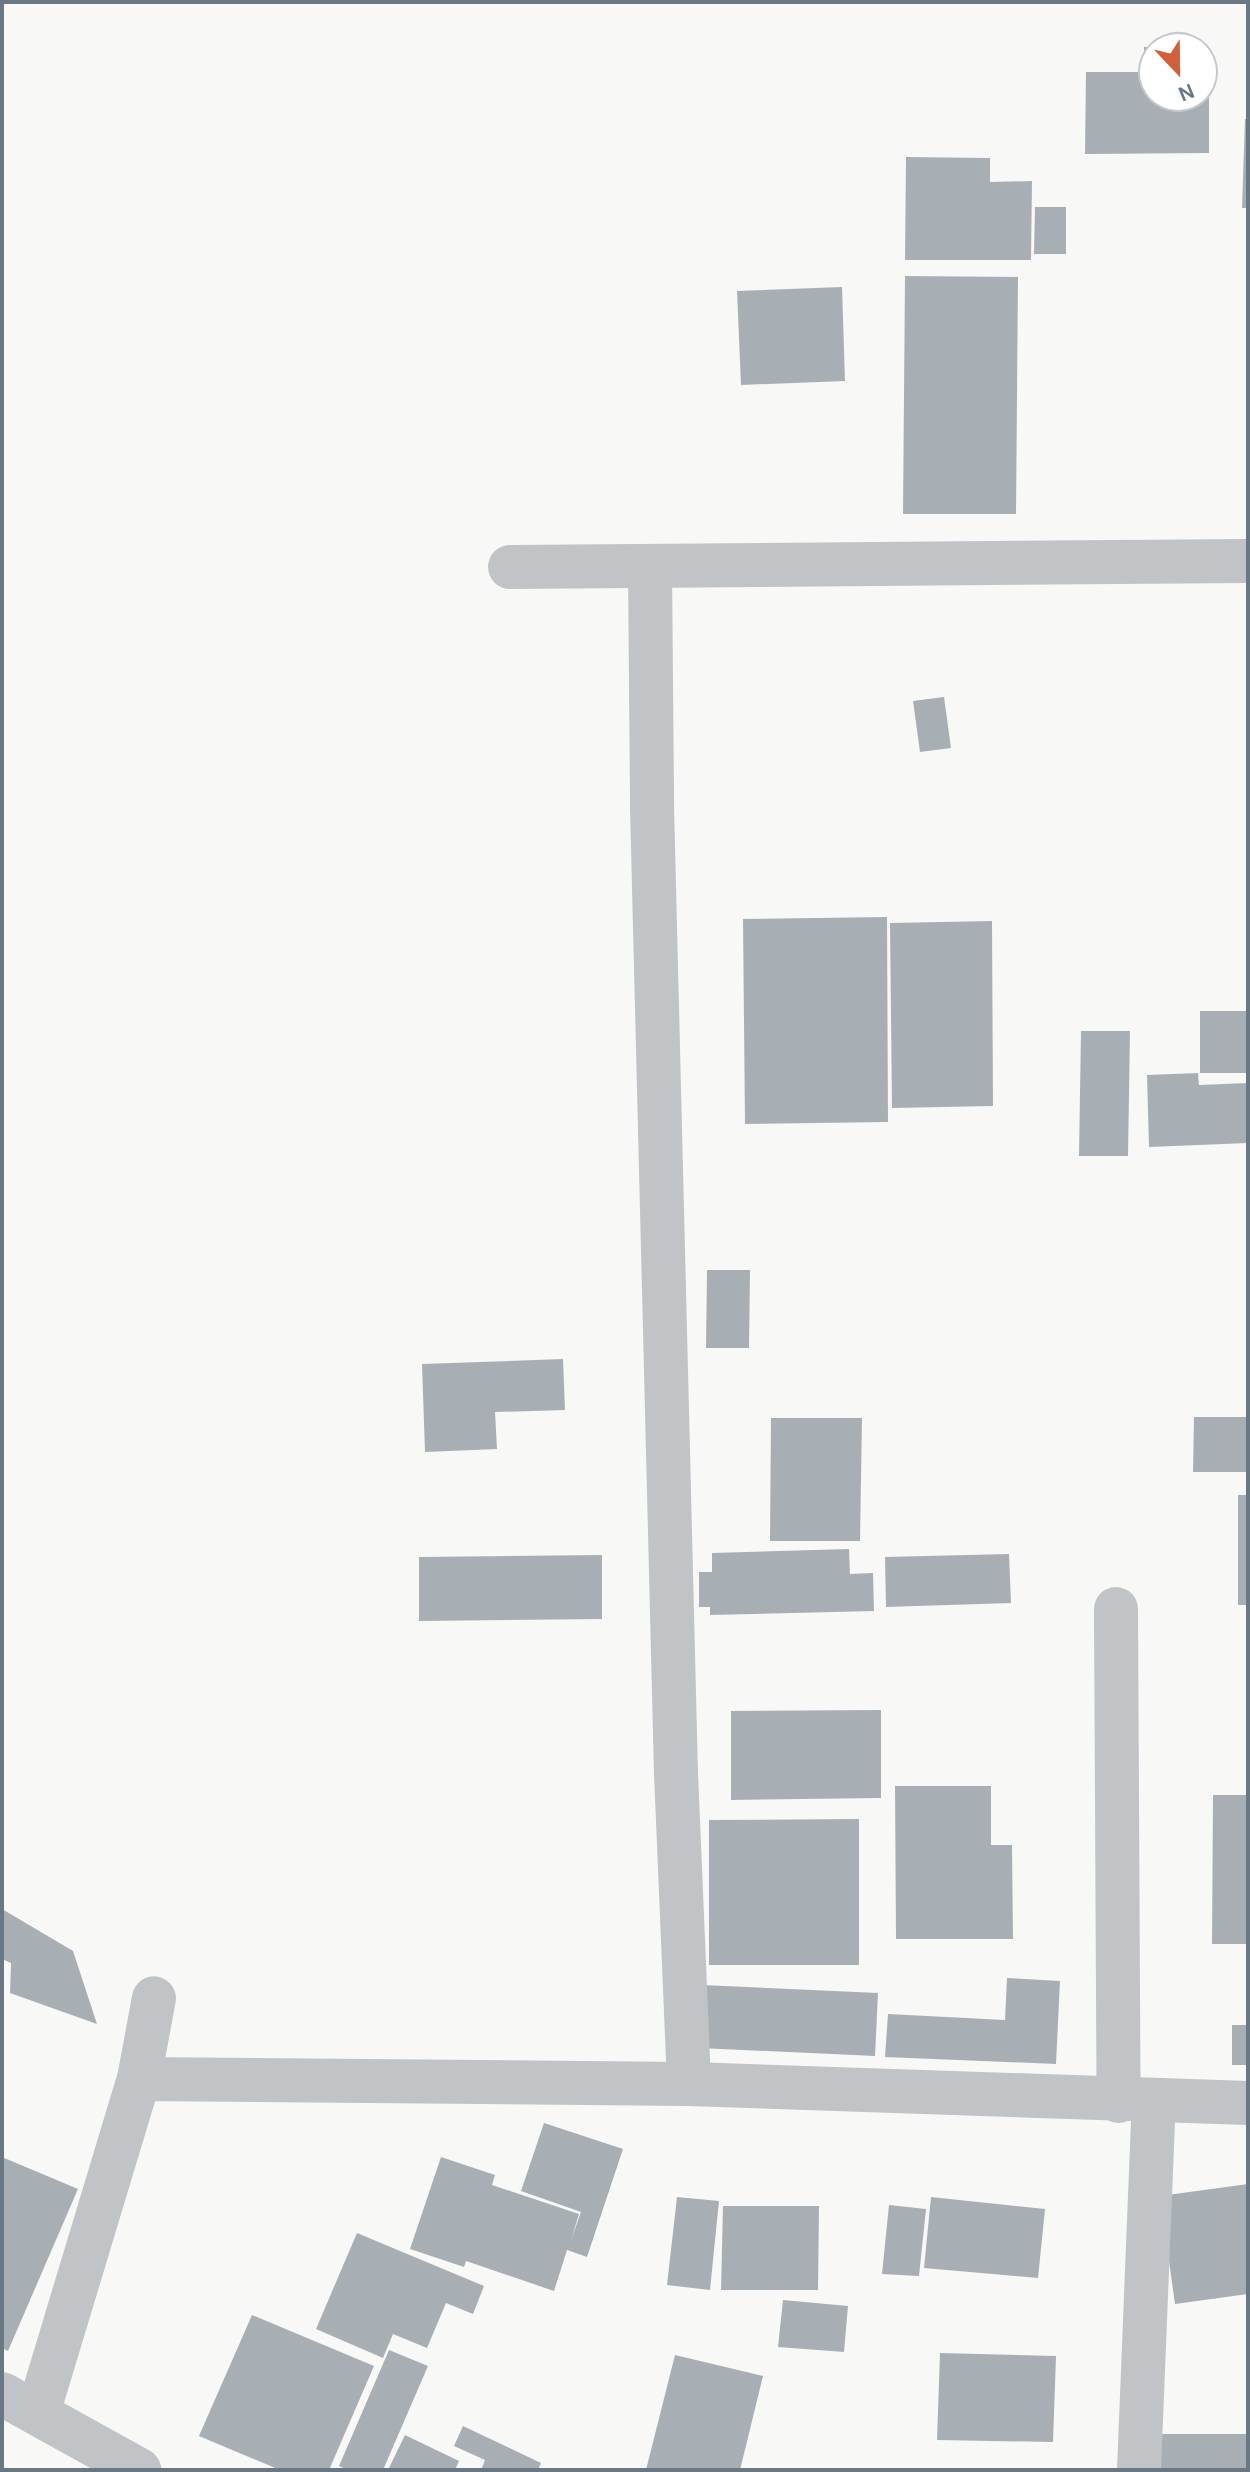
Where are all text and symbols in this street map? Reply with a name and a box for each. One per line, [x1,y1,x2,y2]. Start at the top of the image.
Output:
north arrow [1138,32,1218,112]
text: N [1174,77,1198,107]

